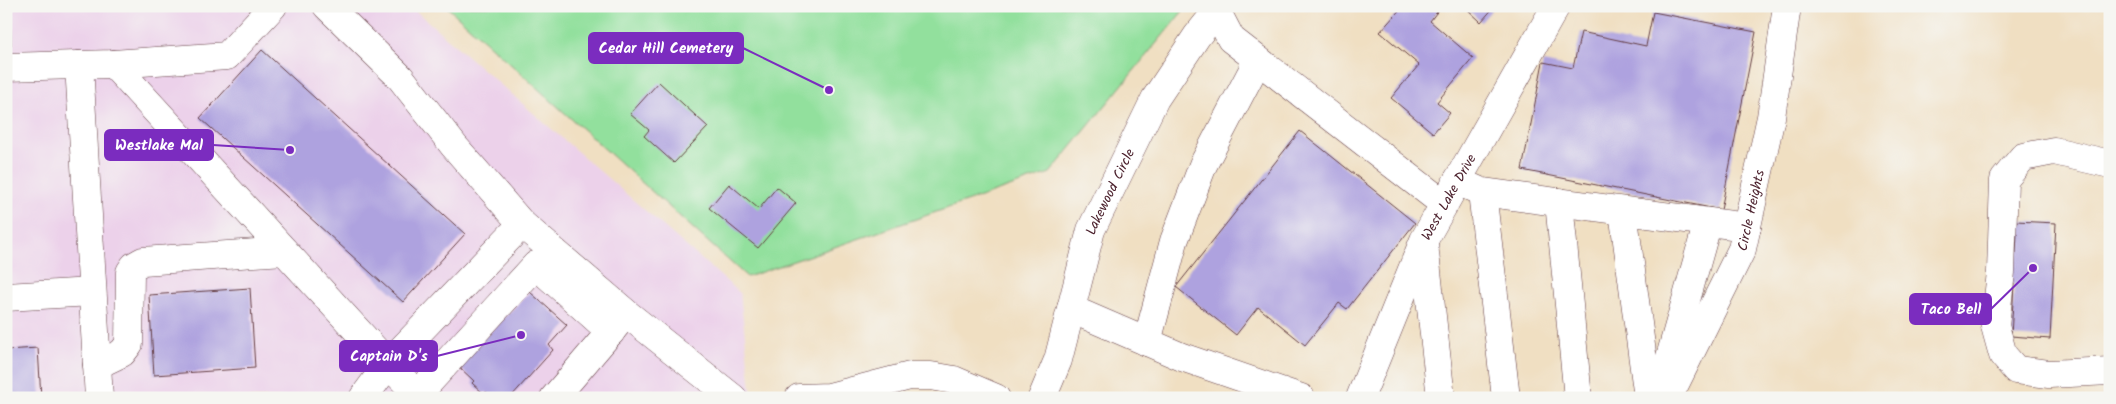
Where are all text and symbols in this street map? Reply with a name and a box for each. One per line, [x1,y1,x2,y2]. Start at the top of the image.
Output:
callout: Cedar Hill Cemetery [589,33,743,63]
text: Cedar Hill Cemetery [599,37,733,61]
callout: Westlake Mal [105,130,213,160]
text: Westlake Mal [115,134,203,158]
street label: Lakewood Circle [1080,144,1141,237]
street label: West Lake Drive [1416,149,1483,245]
street label: Circle Heights [1732,168,1771,253]
callout: Taco Bell [1910,294,1991,324]
text: Taco Bell [1921,298,1981,322]
callout: Captain D's [340,341,437,371]
text: Captain D's [350,345,428,369]

